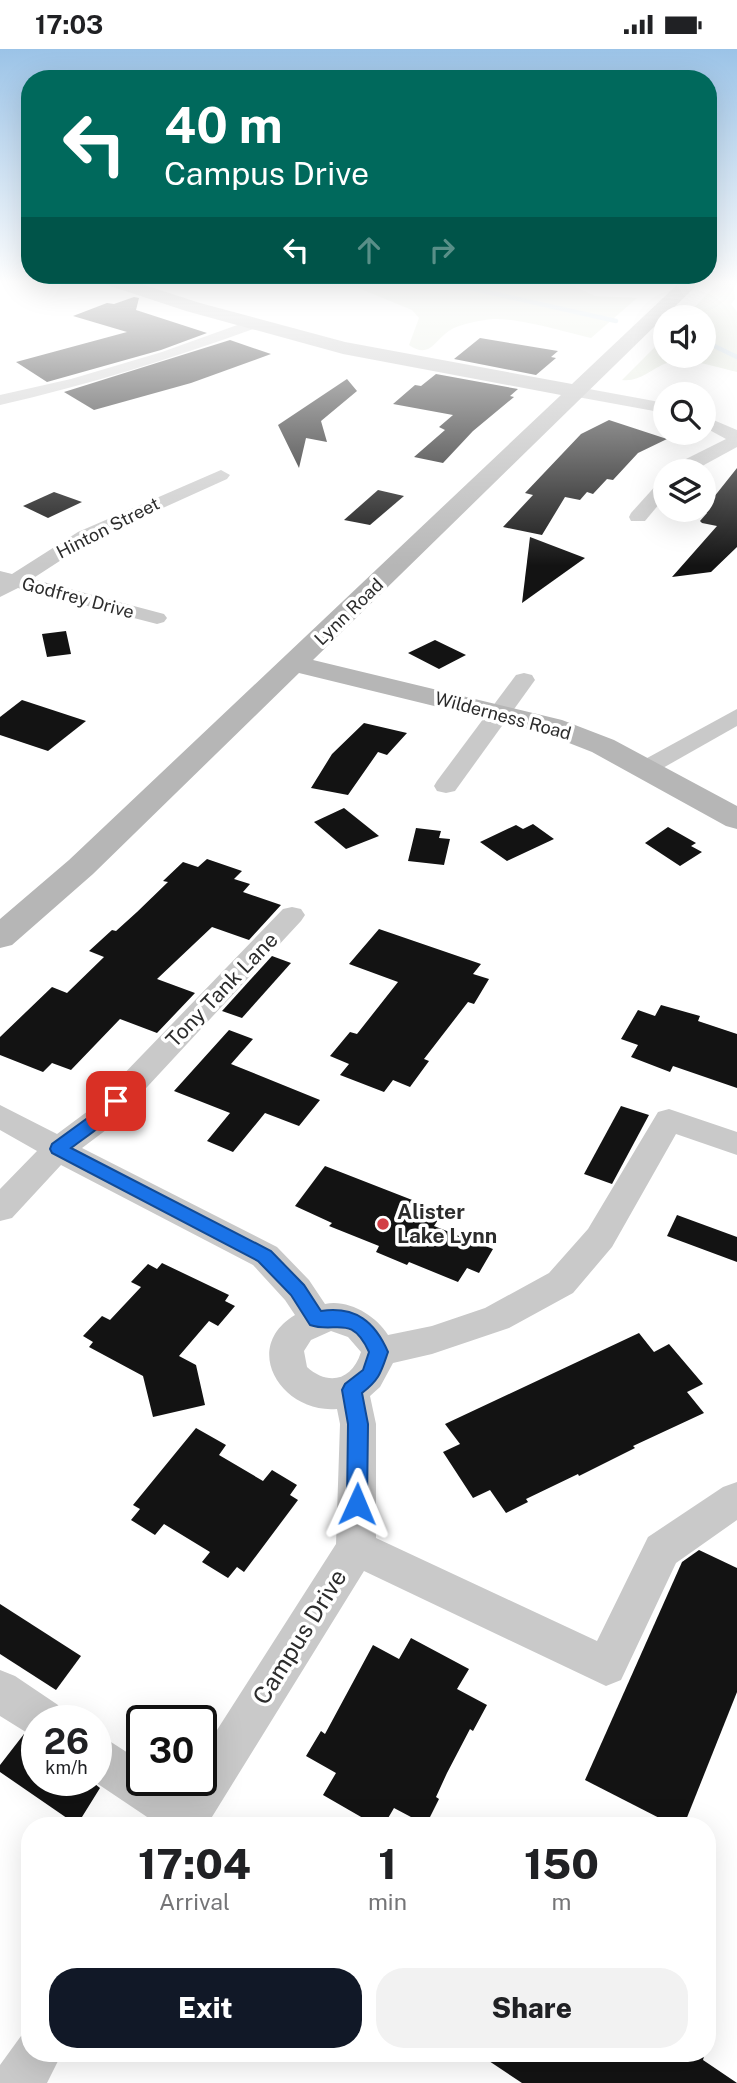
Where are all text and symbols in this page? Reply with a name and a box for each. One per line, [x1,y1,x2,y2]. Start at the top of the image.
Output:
text: 17:03 [35,9,103,40]
text: 40 m [164,96,283,154]
icon: left [49,98,140,189]
text: Campus Drive [164,155,369,192]
icon: left [277,231,315,269]
icon: ahead [350,231,388,269]
icon: right [423,231,461,269]
map controls [653,305,716,522]
button: sound [653,305,716,368]
button: search [653,382,716,445]
button: layers [653,459,716,522]
street label: Hinton Street [53,493,163,562]
street label: Godfrey Drive [20,572,136,623]
street label: Lynn Road [310,574,387,649]
street label: Wilderness Road [433,687,574,744]
street label: Tony Tank Lane [160,927,283,1052]
pin [86,1071,146,1131]
icon: arrive [97,1082,135,1120]
place label: Alister Lake Lynn [397,1199,497,1248]
marker: Alister Lake Lynn [375,1216,391,1232]
position arrow [320,1467,394,1541]
street label: Campus Drive [247,1564,352,1709]
speed limit sign: 30 [126,1705,217,1796]
text: 26 [44,1721,89,1762]
text: km/h [45,1757,88,1778]
text: 17:04 [138,1839,251,1888]
text: 1 [378,1839,397,1888]
text: 150 [524,1839,599,1888]
text: Arrival [159,1888,230,1915]
text: min [368,1888,407,1915]
text: m [552,1888,571,1915]
button: Exit [49,1968,362,2048]
button: Share [376,1968,688,2048]

